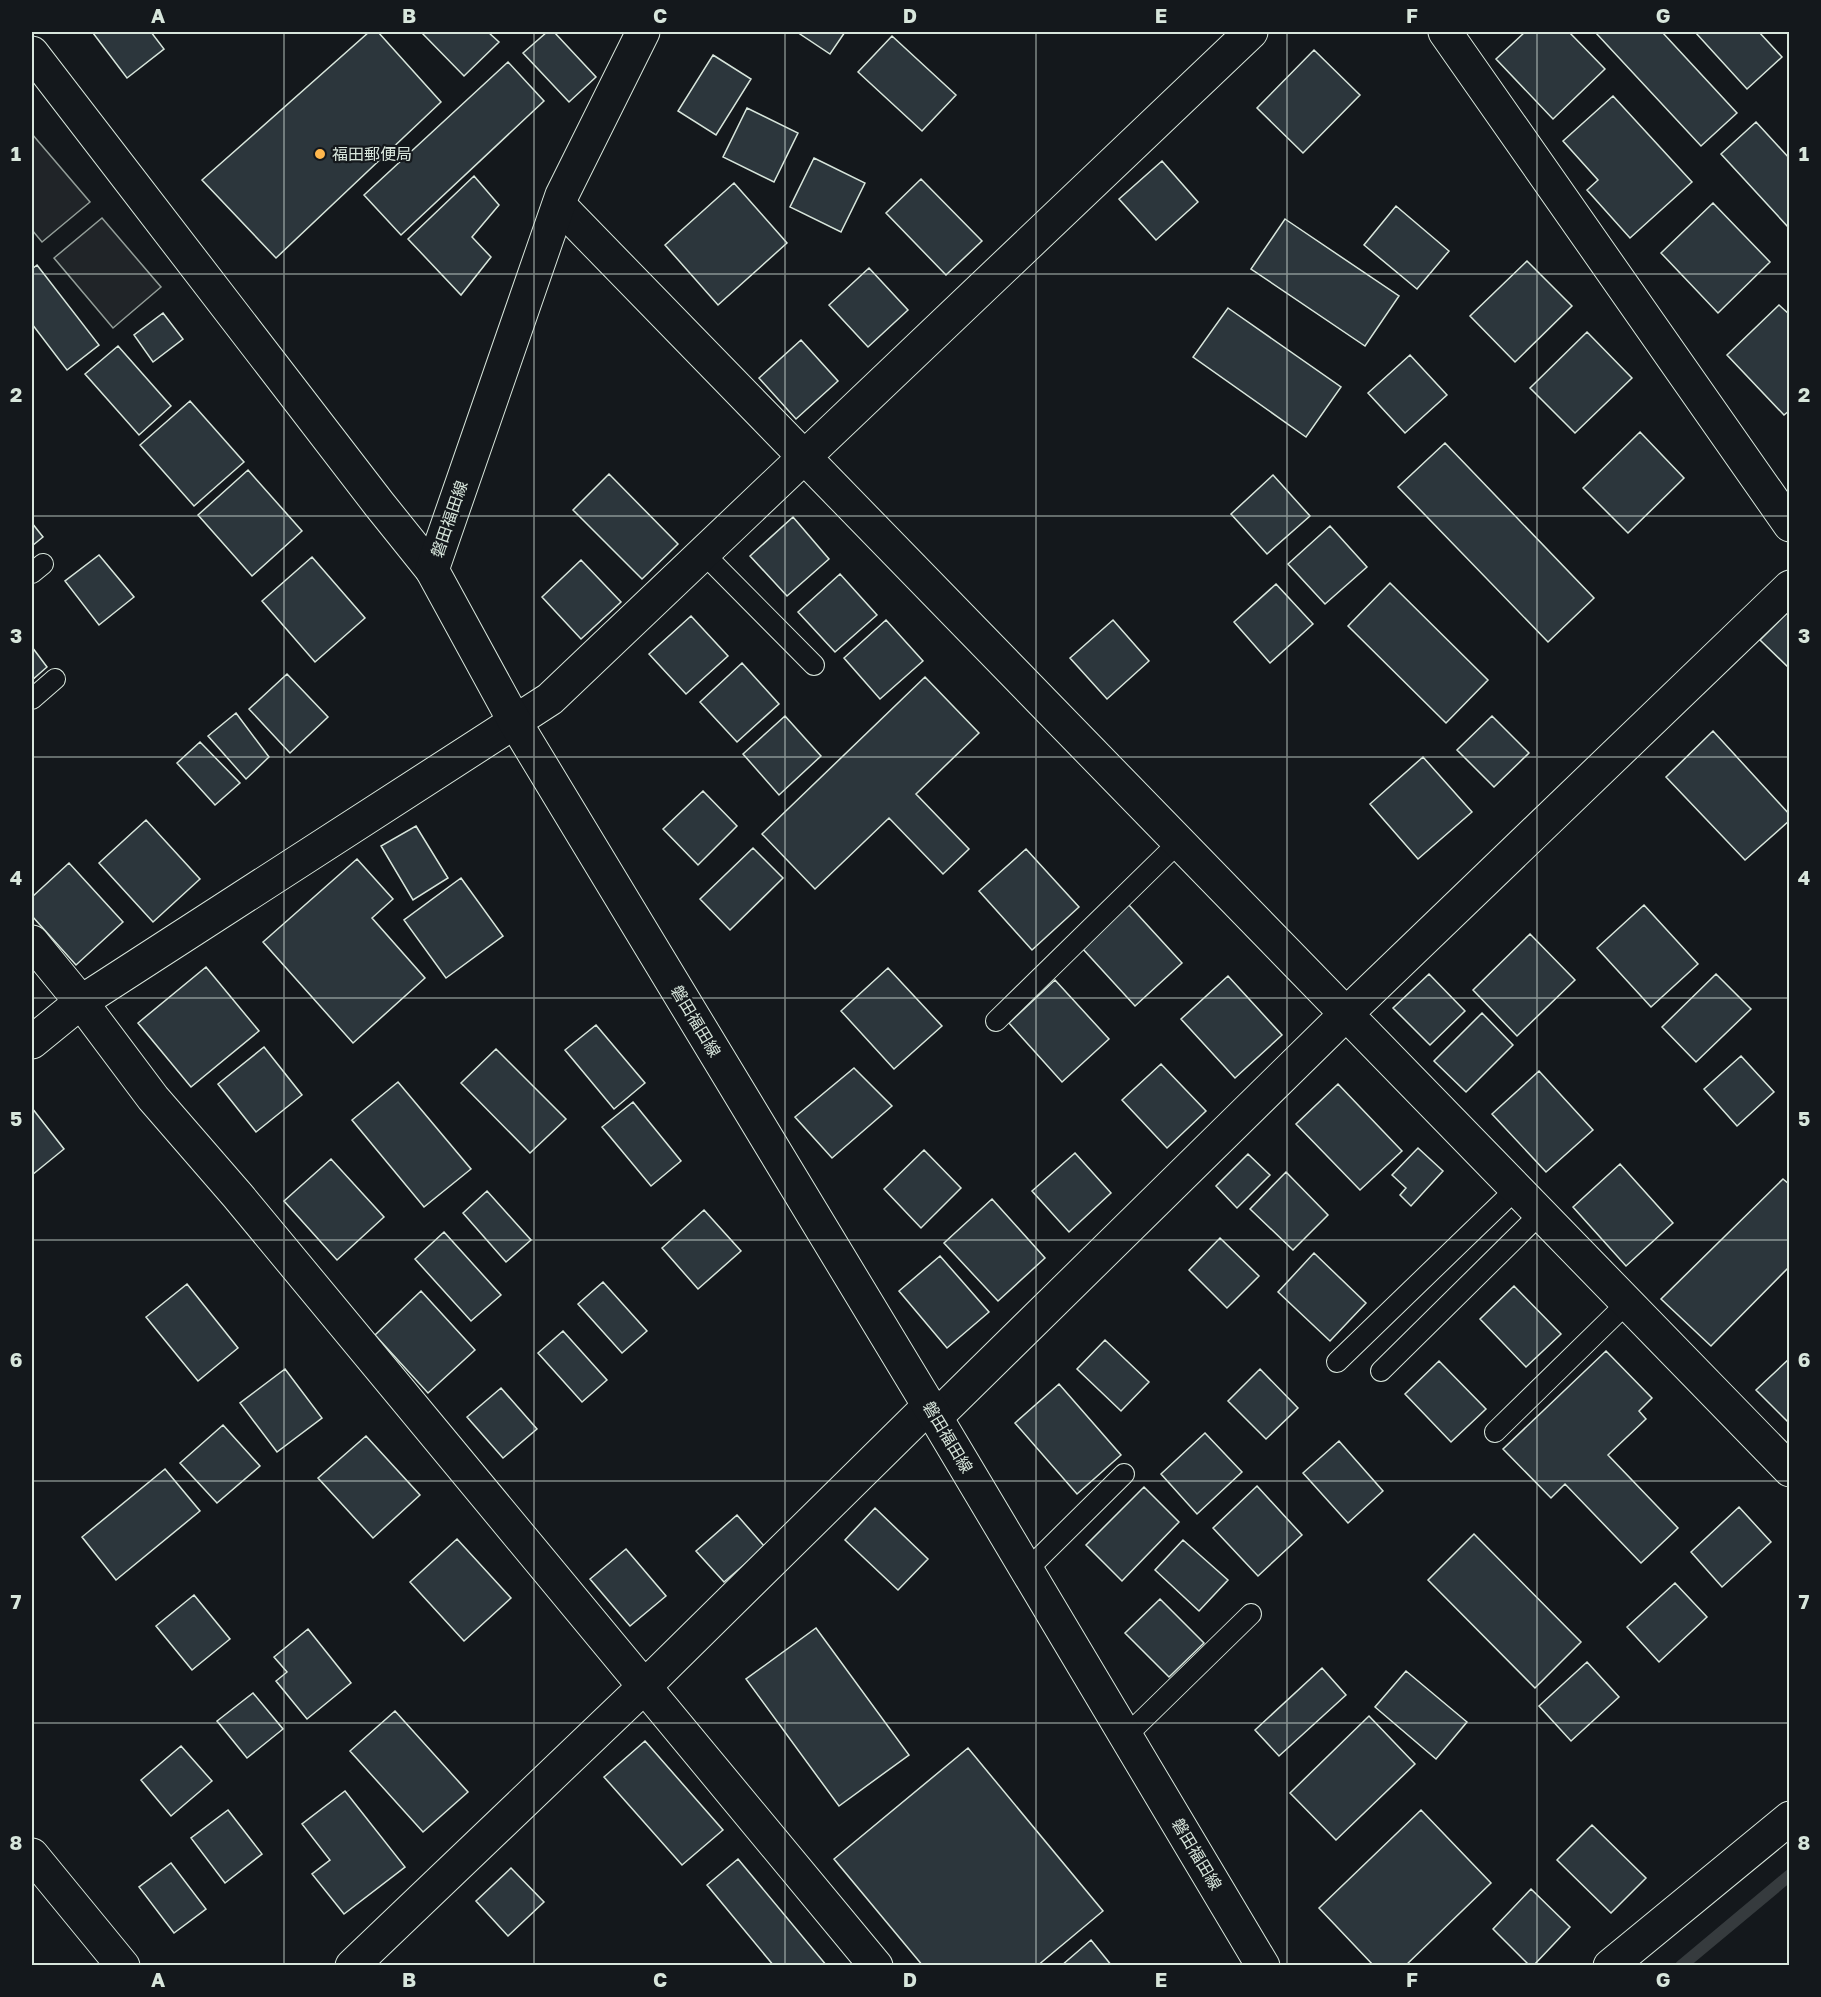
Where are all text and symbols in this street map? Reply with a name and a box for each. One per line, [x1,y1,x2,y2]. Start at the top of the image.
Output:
text: A [151,3,165,27]
text: B [402,3,416,27]
text: C [653,3,667,27]
text: D [903,3,917,27]
text: E [1155,3,1167,27]
text: F [1406,3,1418,27]
text: G [1656,3,1670,27]
text: 1 [11,141,21,165]
text: 1 [1799,141,1809,165]
place label: 福田郵便局 [332,144,412,164]
marker: 福田郵便局 [313,147,327,161]
text: 2 [10,382,22,406]
text: 2 [1798,382,1810,406]
street label: 磐田福田線 [427,478,471,560]
text: 3 [10,623,22,647]
text: 3 [1798,623,1810,647]
text: 4 [10,865,22,889]
text: 4 [1798,865,1810,889]
street label: 磐田福田線 [667,982,725,1060]
text: 5 [10,1106,22,1130]
text: 5 [1798,1106,1810,1130]
text: 6 [10,1347,22,1371]
text: 6 [1798,1347,1810,1371]
street label: 磐田福田線 [919,1398,977,1476]
text: 7 [11,1589,22,1613]
text: 7 [1799,1589,1810,1613]
street label: 磐田福田線 [1168,1815,1226,1893]
text: 8 [10,1830,22,1854]
text: 8 [1798,1830,1810,1854]
text: A [151,1967,165,1991]
text: B [402,1967,416,1991]
text: C [653,1967,667,1991]
text: D [903,1967,917,1991]
text: E [1155,1967,1167,1991]
text: F [1406,1967,1418,1991]
text: G [1656,1967,1670,1991]

